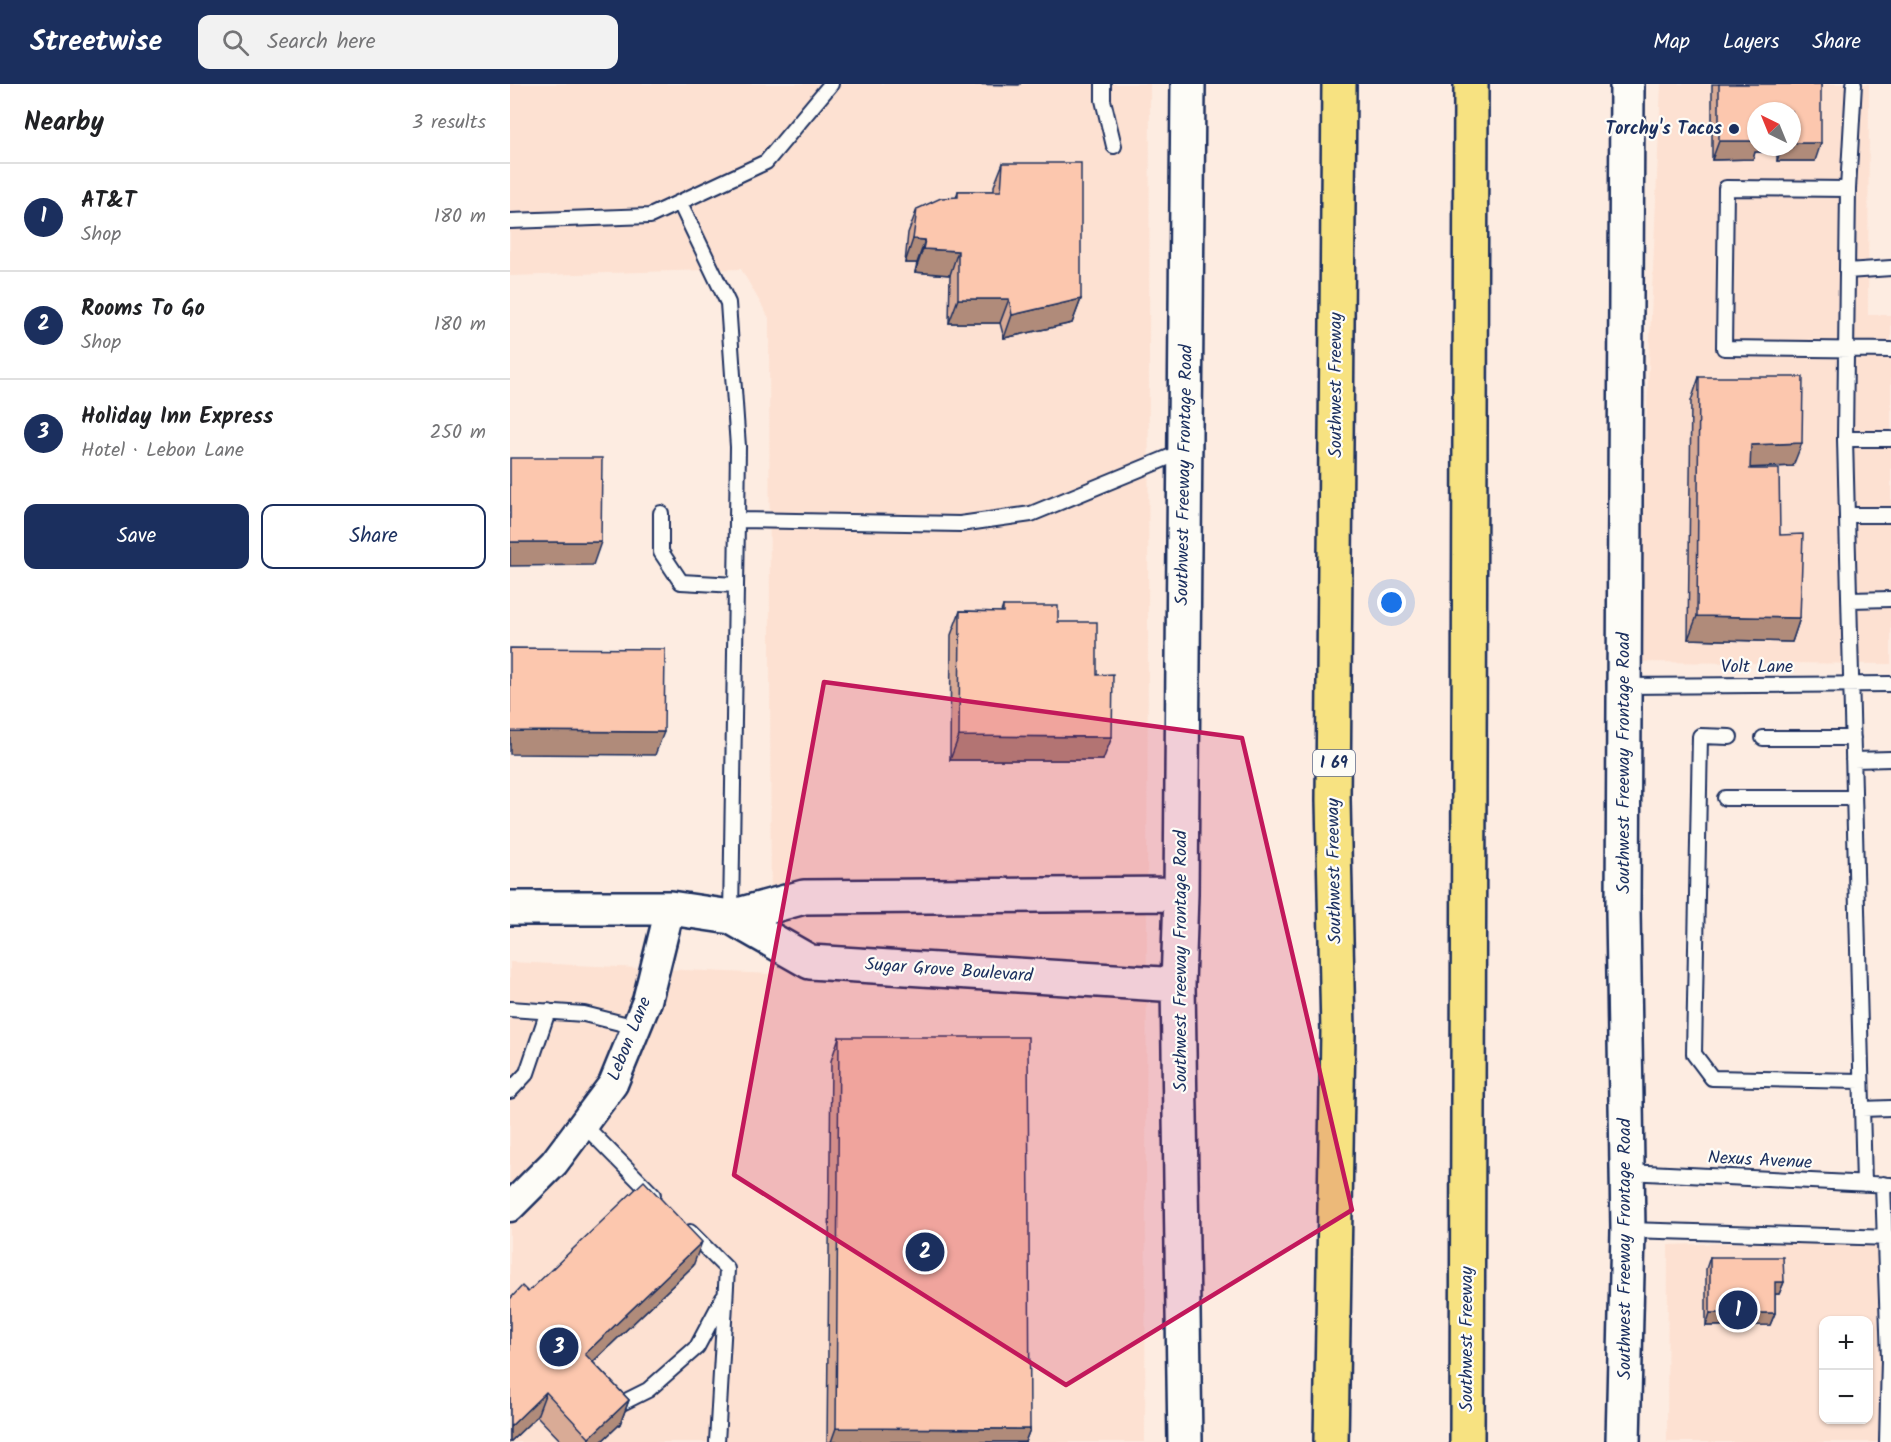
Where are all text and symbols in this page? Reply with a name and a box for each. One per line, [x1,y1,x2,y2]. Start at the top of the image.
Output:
search box [198,15,618,69]
text: Streetwise [30,20,162,65]
text: Search here [267,25,376,60]
icon: search [219,26,252,59]
text: Map [1653,26,1690,59]
text: Layers [1723,26,1779,59]
text: Share [1812,26,1861,59]
text: Nearby [24,102,104,144]
north arrow [1747,102,1801,156]
text: 3 results [412,107,486,139]
place label: Torchy's Tacos [1606,115,1723,144]
marker: Torchy's Tacos [1727,122,1741,136]
text: AT&T [81,184,136,219]
text: 1 [40,201,47,233]
text: 180 m [434,201,486,233]
text: Shop [81,219,121,251]
text: Rooms To Go [81,292,205,327]
text: 2 [38,309,49,341]
text: 180 m [434,309,486,341]
street label: Southwest Freeway [1322,312,1351,458]
text: Shop [81,327,121,359]
street label: Southwest Freeway Frontage Road [1168,343,1202,606]
text: Holiday Inn Express [81,400,273,435]
text: 3 [38,417,49,449]
text: 250 m [430,417,486,449]
text: Hotel · Lebon Lane [81,435,244,467]
button: Save [24,504,249,569]
button: Share [261,504,486,569]
your location [1377,588,1406,617]
street label: Southwest Freeway Frontage Road [1610,631,1639,894]
street label: Volt Lane [1721,653,1793,682]
road number: I 69 [1313,750,1355,776]
street label: Southwest Freeway [1319,797,1351,944]
street label: Southwest Freeway Frontage Road [1167,829,1196,1092]
street label: Sugar Grove Boulevard [864,951,1035,991]
street label: Lebon Lane [600,993,660,1085]
street label: Southwest Freeway Frontage Road [1611,1117,1640,1380]
street label: Nexus Avenue [1707,1144,1813,1178]
pin: 2 [906,1230,944,1274]
street label: Southwest Freeway [1453,1266,1482,1412]
pin: 1 [1718,1288,1758,1332]
map controls [1819,1316,1873,1424]
button: + [1819,1316,1873,1370]
pin: 3 [539,1324,578,1370]
button: − [1819,1370,1873,1424]

